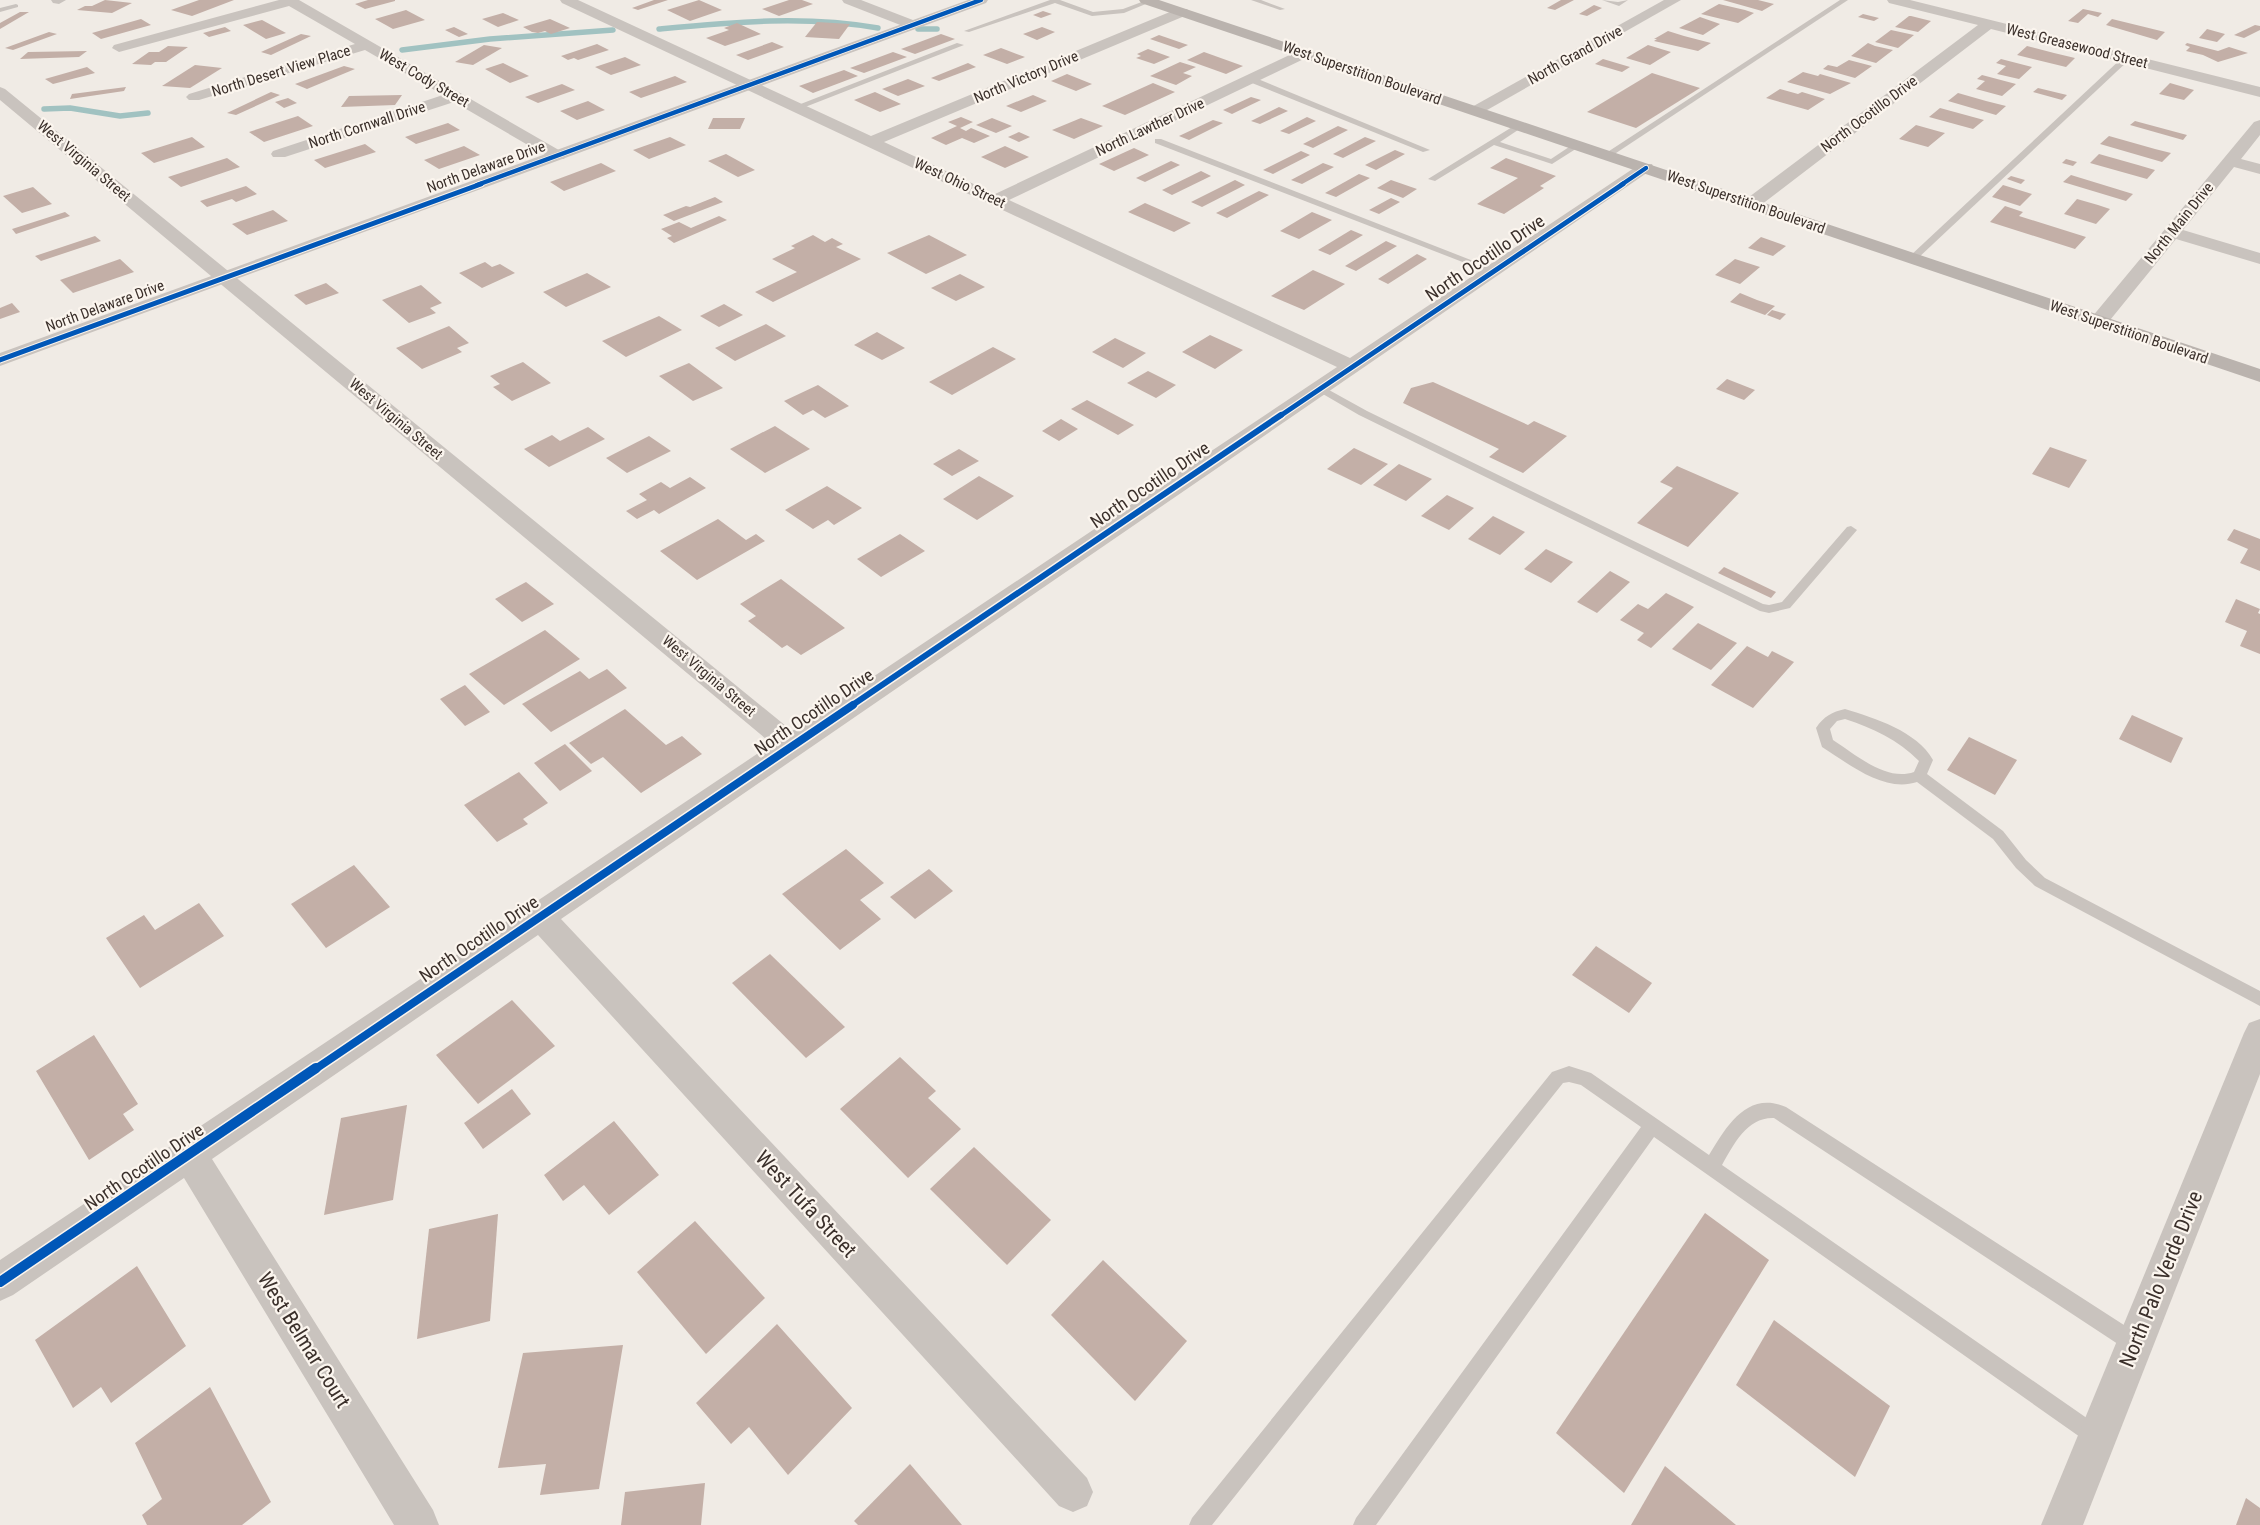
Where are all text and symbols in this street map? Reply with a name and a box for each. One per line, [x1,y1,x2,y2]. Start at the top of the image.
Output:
street label: West Greasewood Street [2004,20,2150,72]
street label: North Grand Drive [1525,22,1625,88]
street label: West Superstition Boulevard [1280,37,1444,109]
street label: North Desert View Place [209,41,353,101]
street label: West Cody Street [376,45,472,111]
street label: North Victory Drive [971,47,1081,107]
street label: North Ocotillo Drive [1817,72,1921,156]
street label: North Lawther Drive [1093,94,1207,160]
street label: North Cornwall Drive [306,98,428,152]
street label: West Virginia Street [34,117,134,205]
street label: North Delaware Drive [424,137,548,197]
street label: West Ohio Street [911,154,1009,212]
street label: West Superstition Boulevard [1664,166,1828,238]
street label: North Main Drive [2141,179,2217,267]
street label: North Ocotillo Drive [1421,210,1548,305]
street label: North Delaware Drive [43,276,167,336]
street label: West Superstition Boulevard [2047,296,2211,368]
street label: West Virginia Street [346,375,446,463]
street label: North Ocotillo Drive [1086,437,1213,532]
street label: West Virginia Street [659,632,759,720]
street label: North Ocotillo Drive [750,664,877,759]
street label: North Ocotillo Drive [415,891,542,986]
street label: North Ocotillo Drive [80,1119,207,1214]
street label: West Tufa Street [751,1146,861,1262]
street label: North Palo Verde Drive [2115,1187,2207,1371]
street label: West Belmar Court [253,1268,355,1412]

